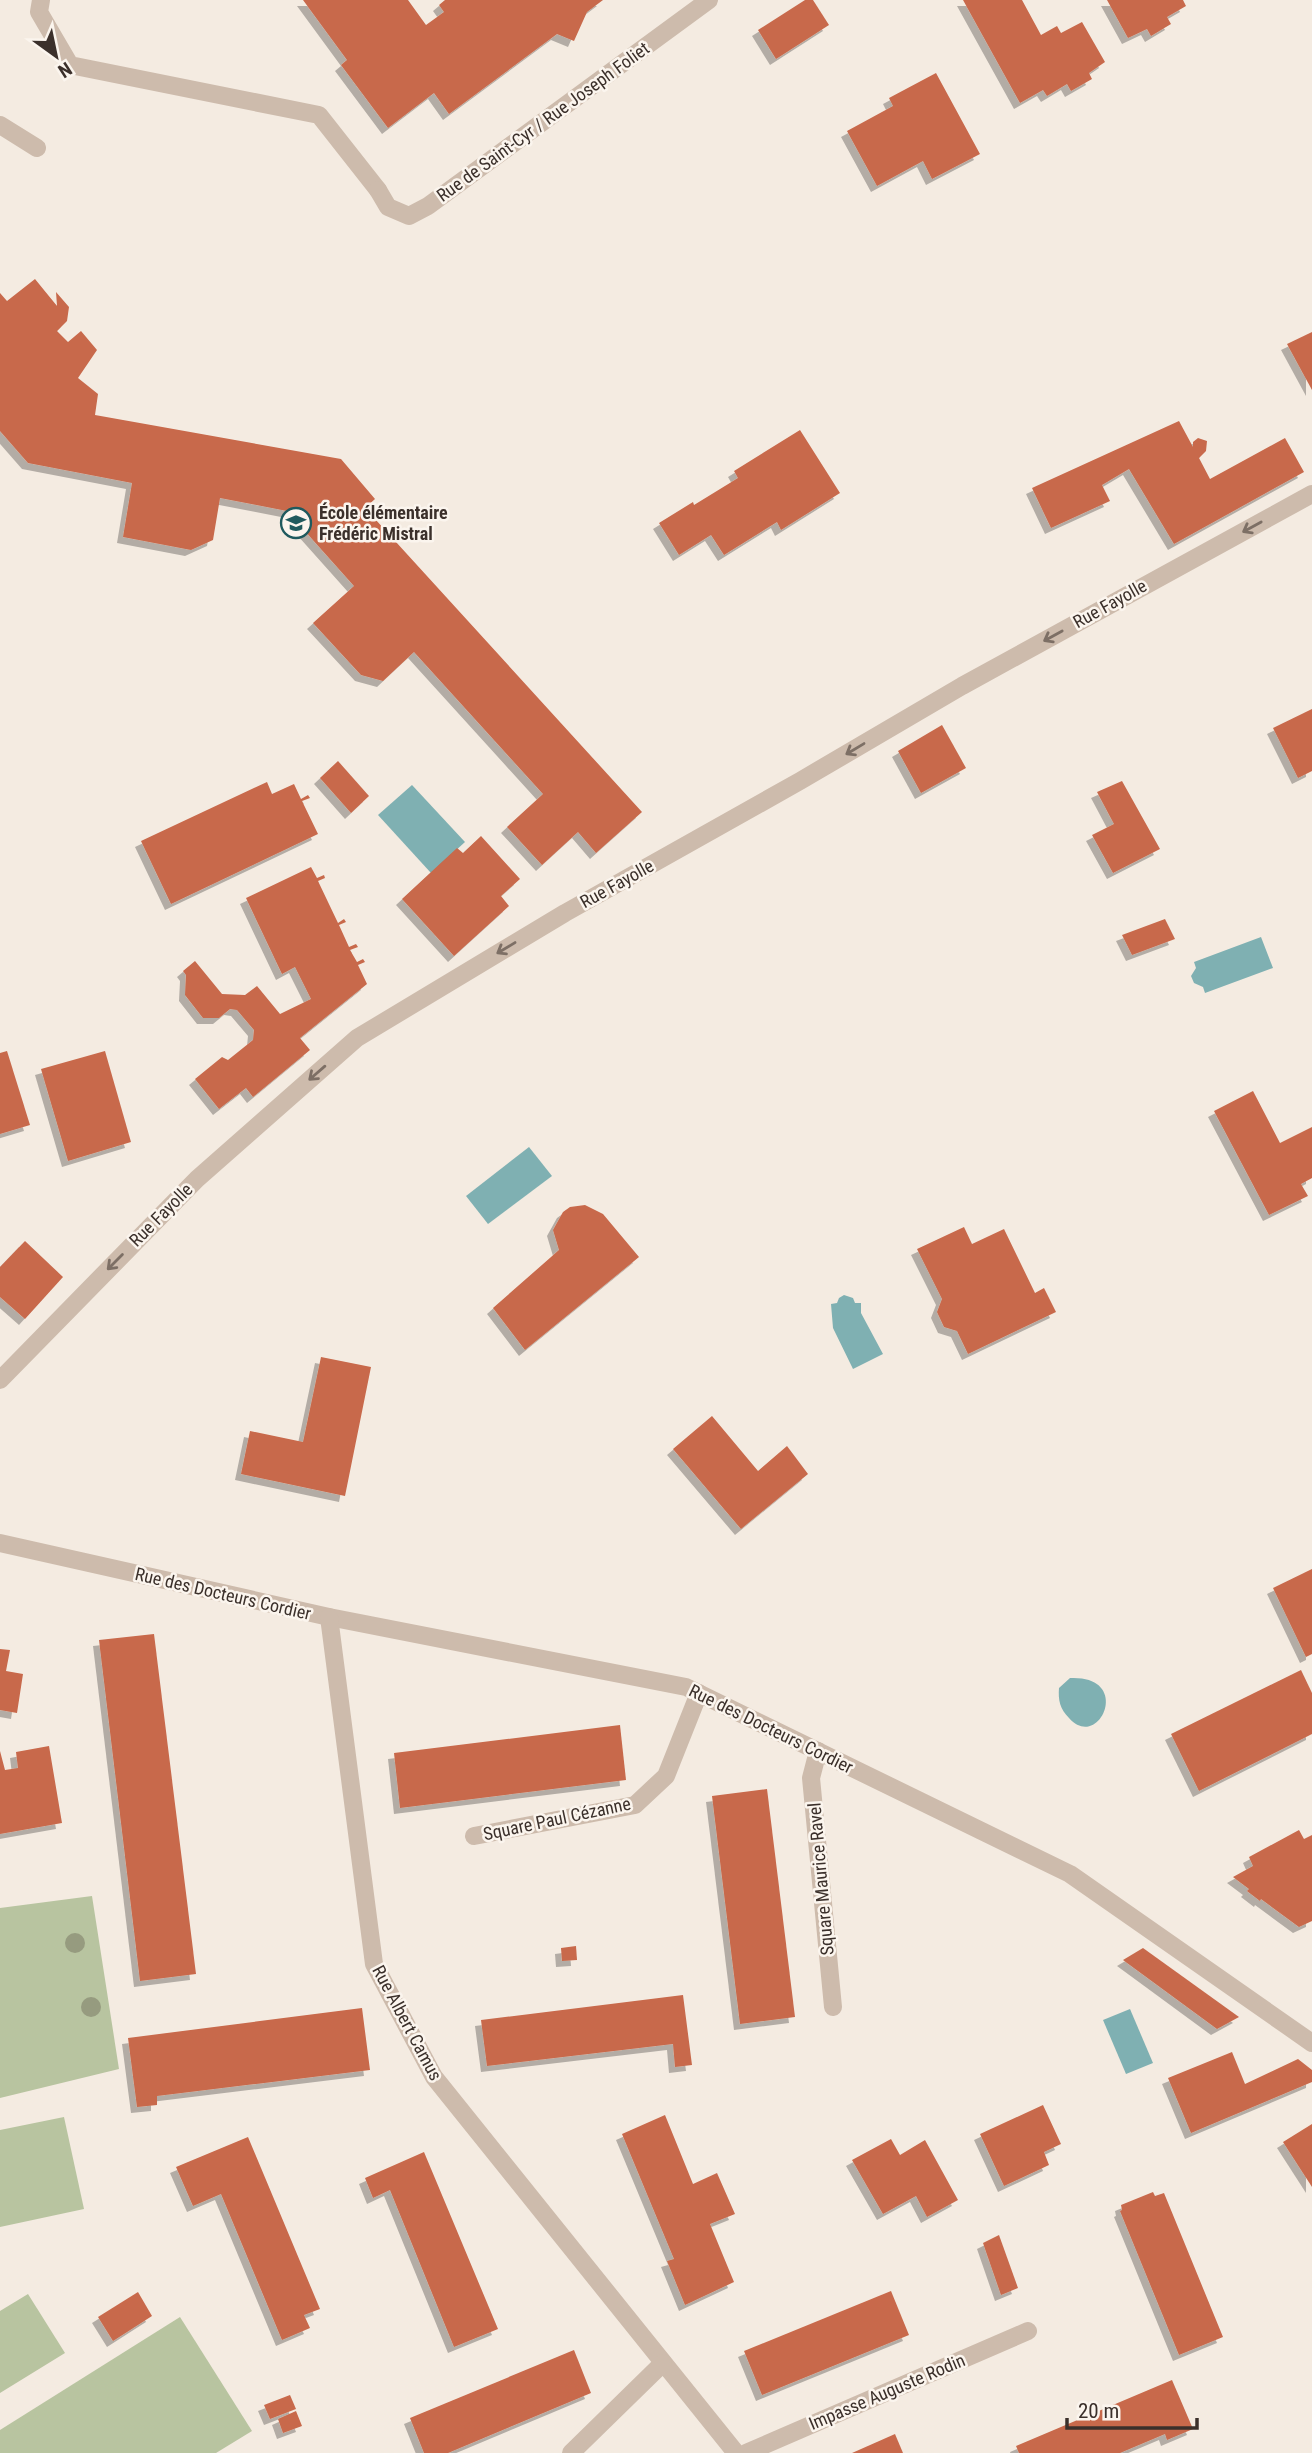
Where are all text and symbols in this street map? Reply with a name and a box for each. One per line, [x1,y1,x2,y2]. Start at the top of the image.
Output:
north arrow [21,21,91,91]
street label: Rue de Saint-Cyr / Rue Joseph Foliet [432,37,653,206]
text: N [54,57,76,83]
place label: École élémentaire Frédéric Mistral [319,502,448,544]
school or university icon: École élémentaire Frédéric Mistral [279,506,313,540]
one-way arrow [1243,520,1263,534]
street label: Rue Fayolle [1069,575,1150,632]
one-way arrow [1043,629,1063,643]
one-way arrow [846,742,866,756]
street label: Rue Fayolle [576,855,657,912]
one-way arrow [497,942,517,956]
one-way arrow [308,1065,326,1081]
street label: Rue Fayolle [125,1179,197,1251]
one-way arrow [107,1253,124,1270]
street label: Rue des Docteurs Cordier [133,1563,314,1624]
street label: Rue des Docteurs Cordier [686,1680,857,1778]
street label: Square Paul Cézanne [481,1793,632,1844]
street label: Square Maurice Ravel [803,1802,838,1956]
street label: Rue Albert Camus [368,1962,447,2084]
street label: Impasse Auguste Rodin [806,2349,968,2434]
scale bar [1067,2386,1196,2430]
text: 20 m [1078,2399,1119,2423]

